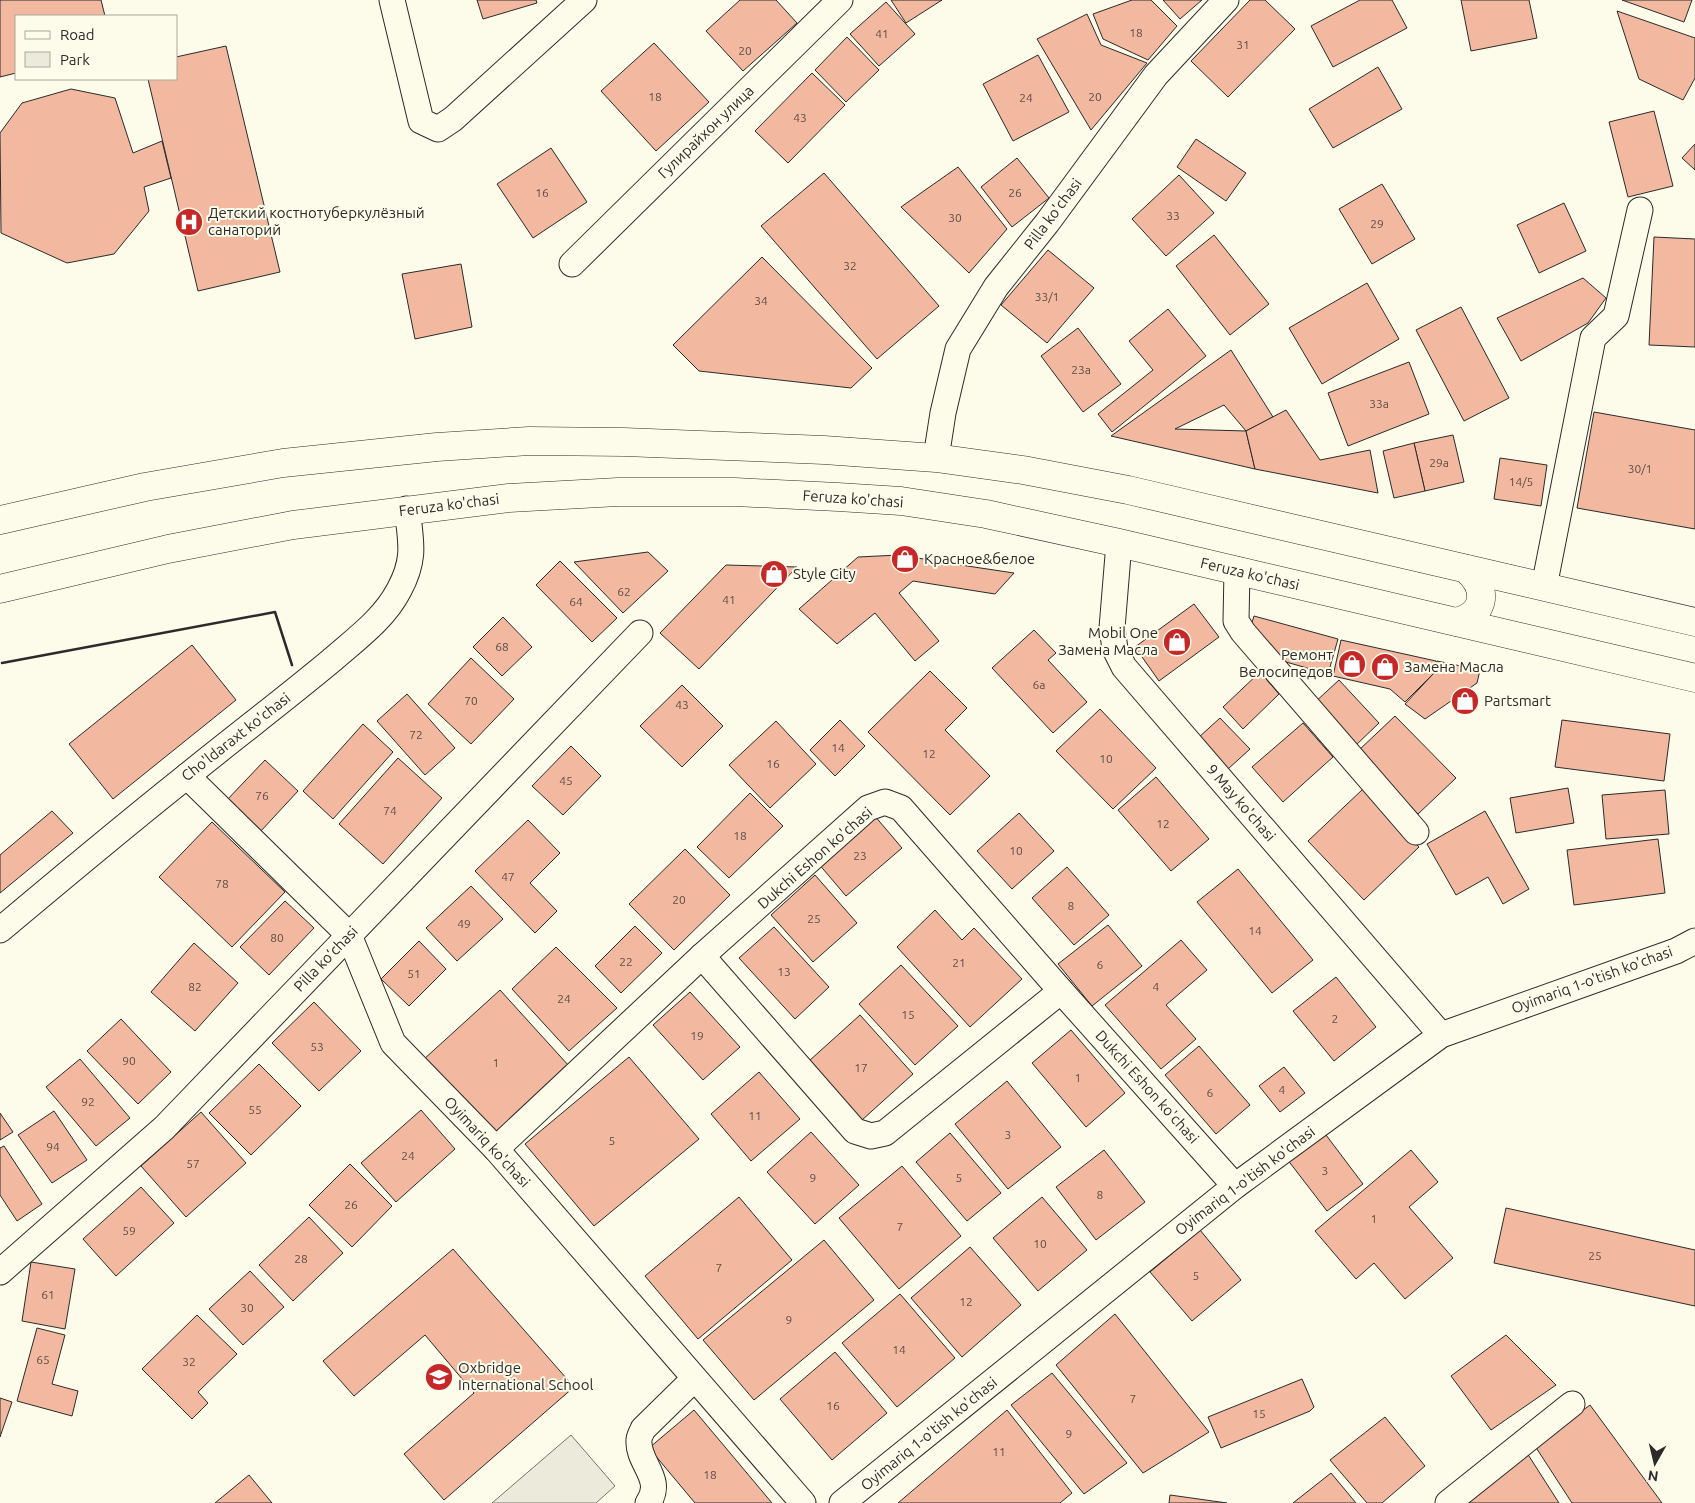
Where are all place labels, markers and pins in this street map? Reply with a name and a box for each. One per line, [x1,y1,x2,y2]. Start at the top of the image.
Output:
place label: Детский костнотуберкулёзный санаторий [208,204,425,238]
hospital icon: Детский костнотуберкулёзный санаторий [174,207,204,237]
shop icon: Красное&белое [890,544,920,574]
place label: Красное&белое [924,550,1035,567]
shop icon: Style City [759,559,789,589]
place label: Style City [793,565,856,582]
place label: Mobil One Замена Масла [1058,624,1158,658]
shop icon: Mobil One Замена Масла [1162,627,1192,657]
place label: Ремонт Велосипедов [1239,646,1333,680]
shop icon: Ремонт Велосипедов [1337,649,1367,679]
shop icon: Замена Масла [1370,652,1400,682]
place label: Замена Масла [1404,658,1504,675]
shop icon: Partsmart [1450,686,1480,716]
place label: Partsmart [1484,692,1551,709]
place label: Oxbridge International School [458,1359,593,1393]
school or university icon: Oxbridge International School [424,1362,454,1392]

